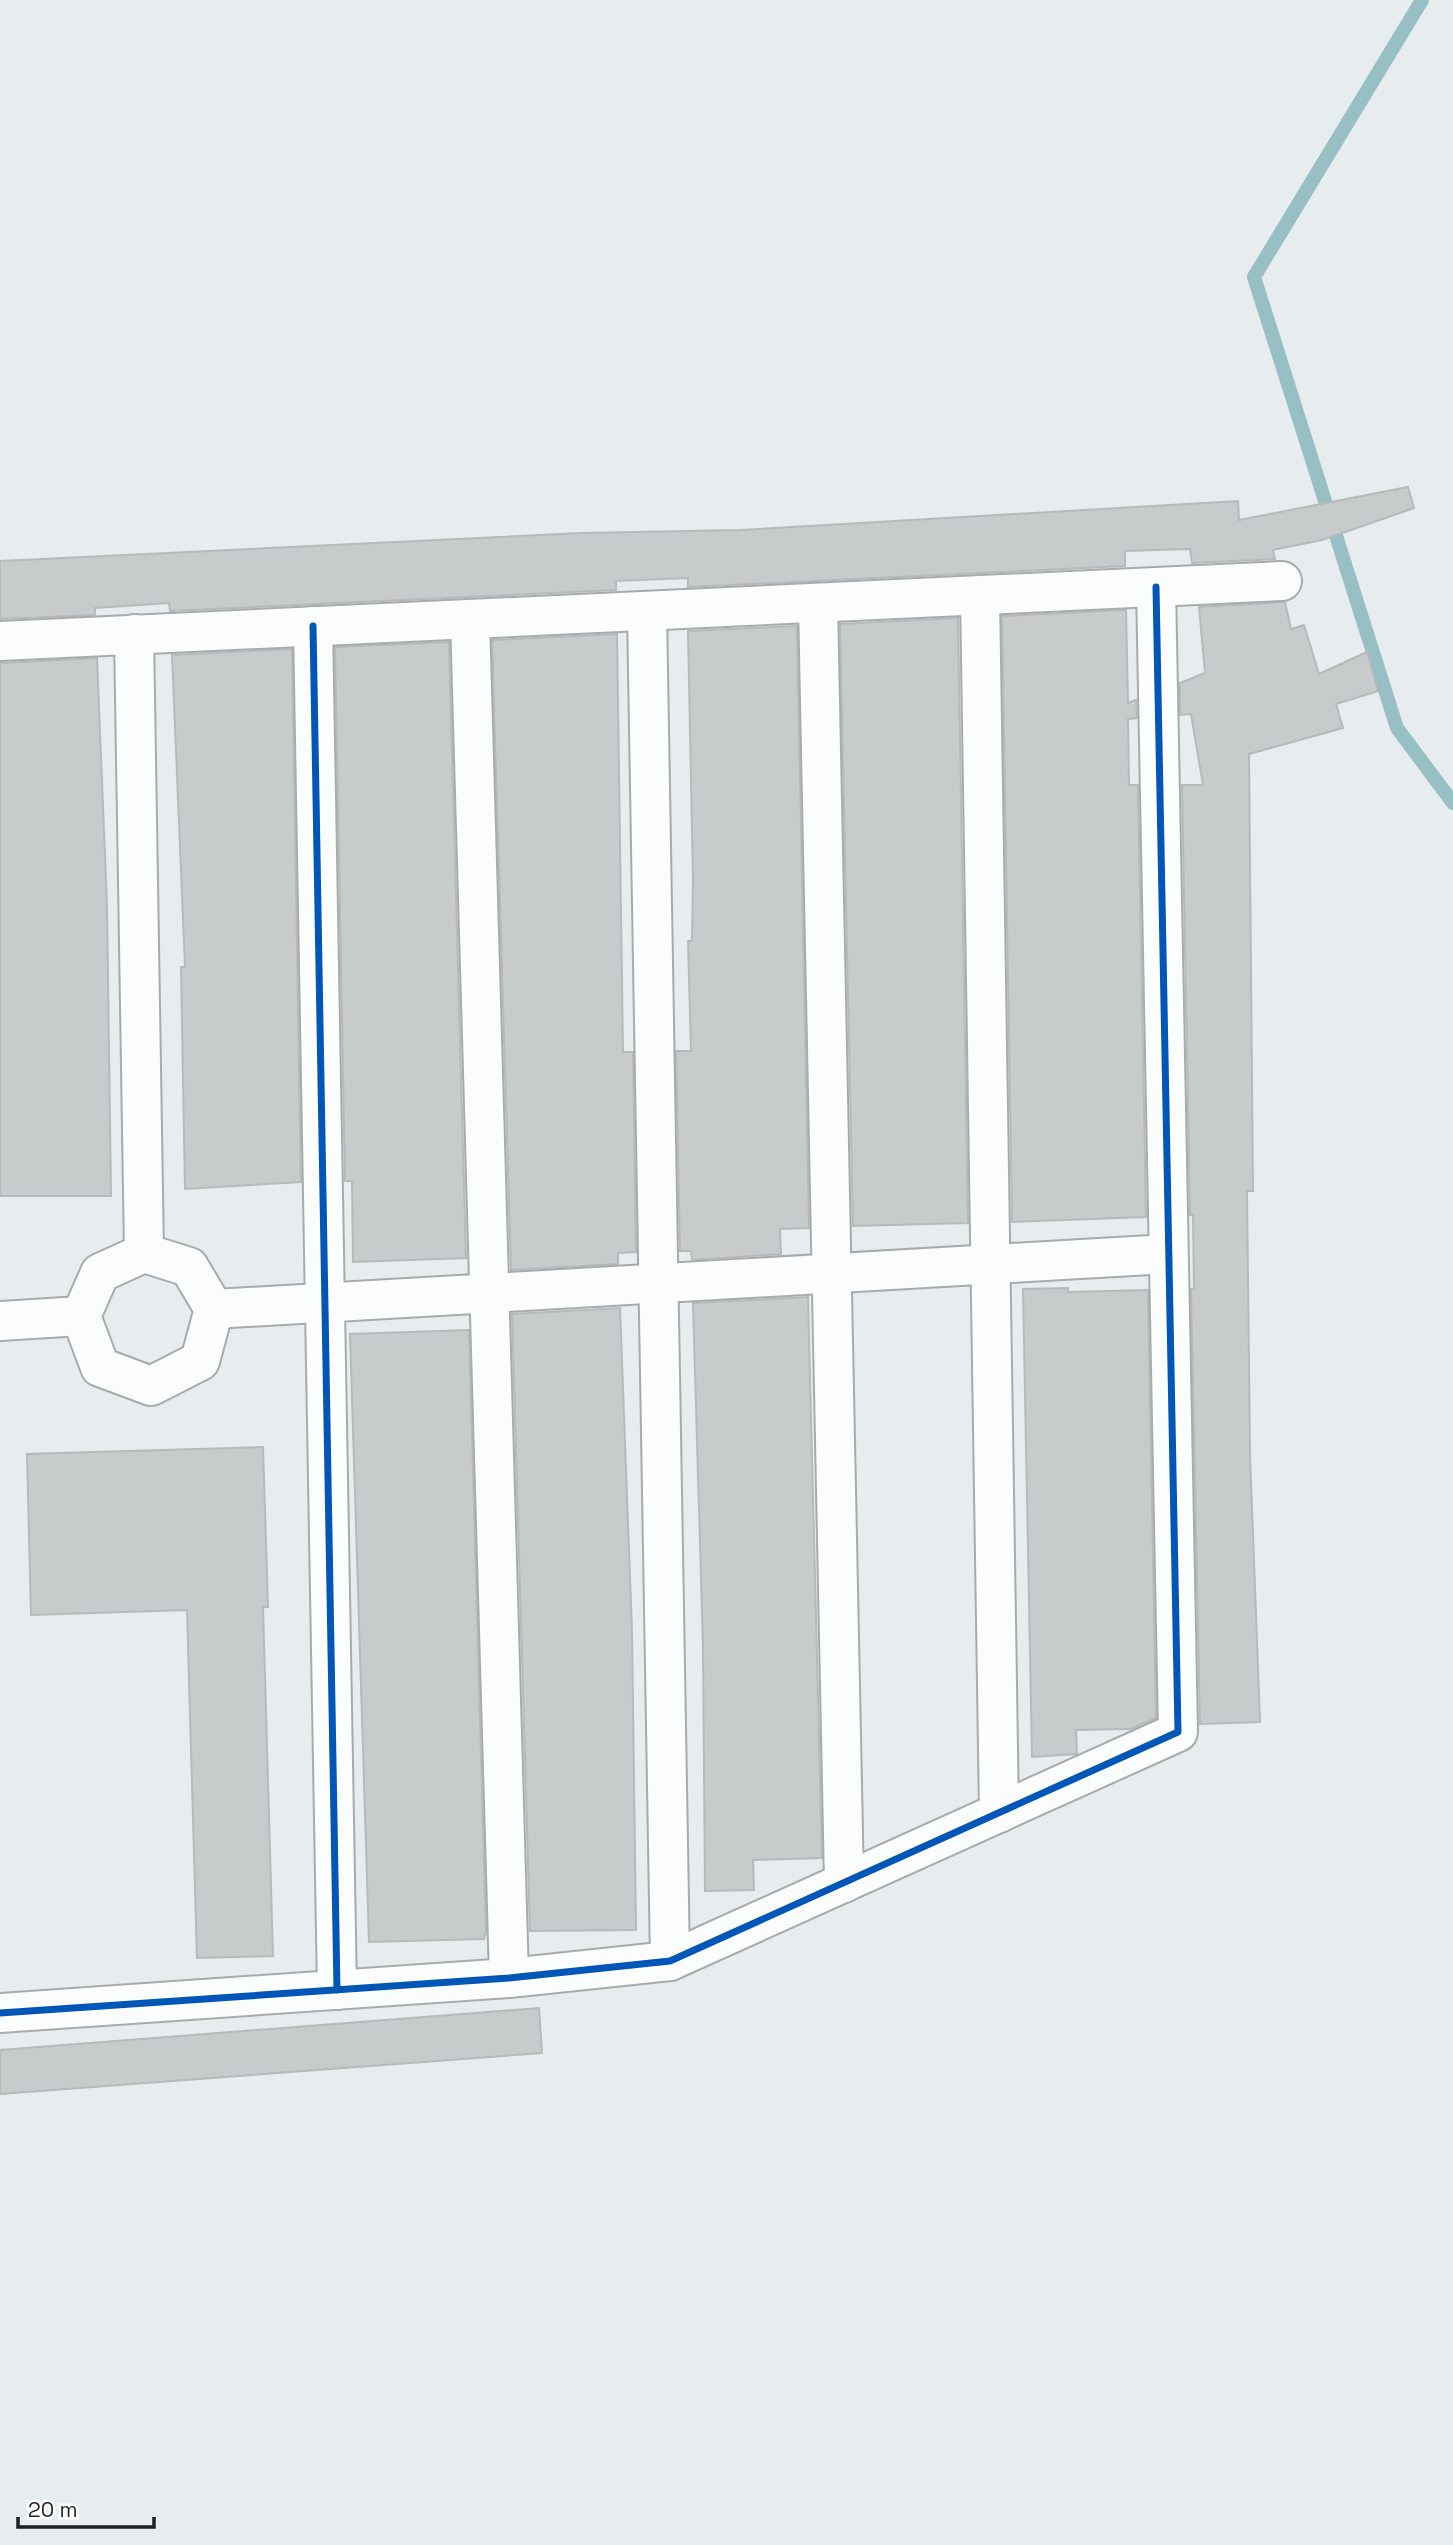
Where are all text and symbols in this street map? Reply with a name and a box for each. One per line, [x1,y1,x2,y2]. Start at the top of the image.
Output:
scale bar [18,2486,154,2530]
text: 20 m [28,2496,78,2523]

